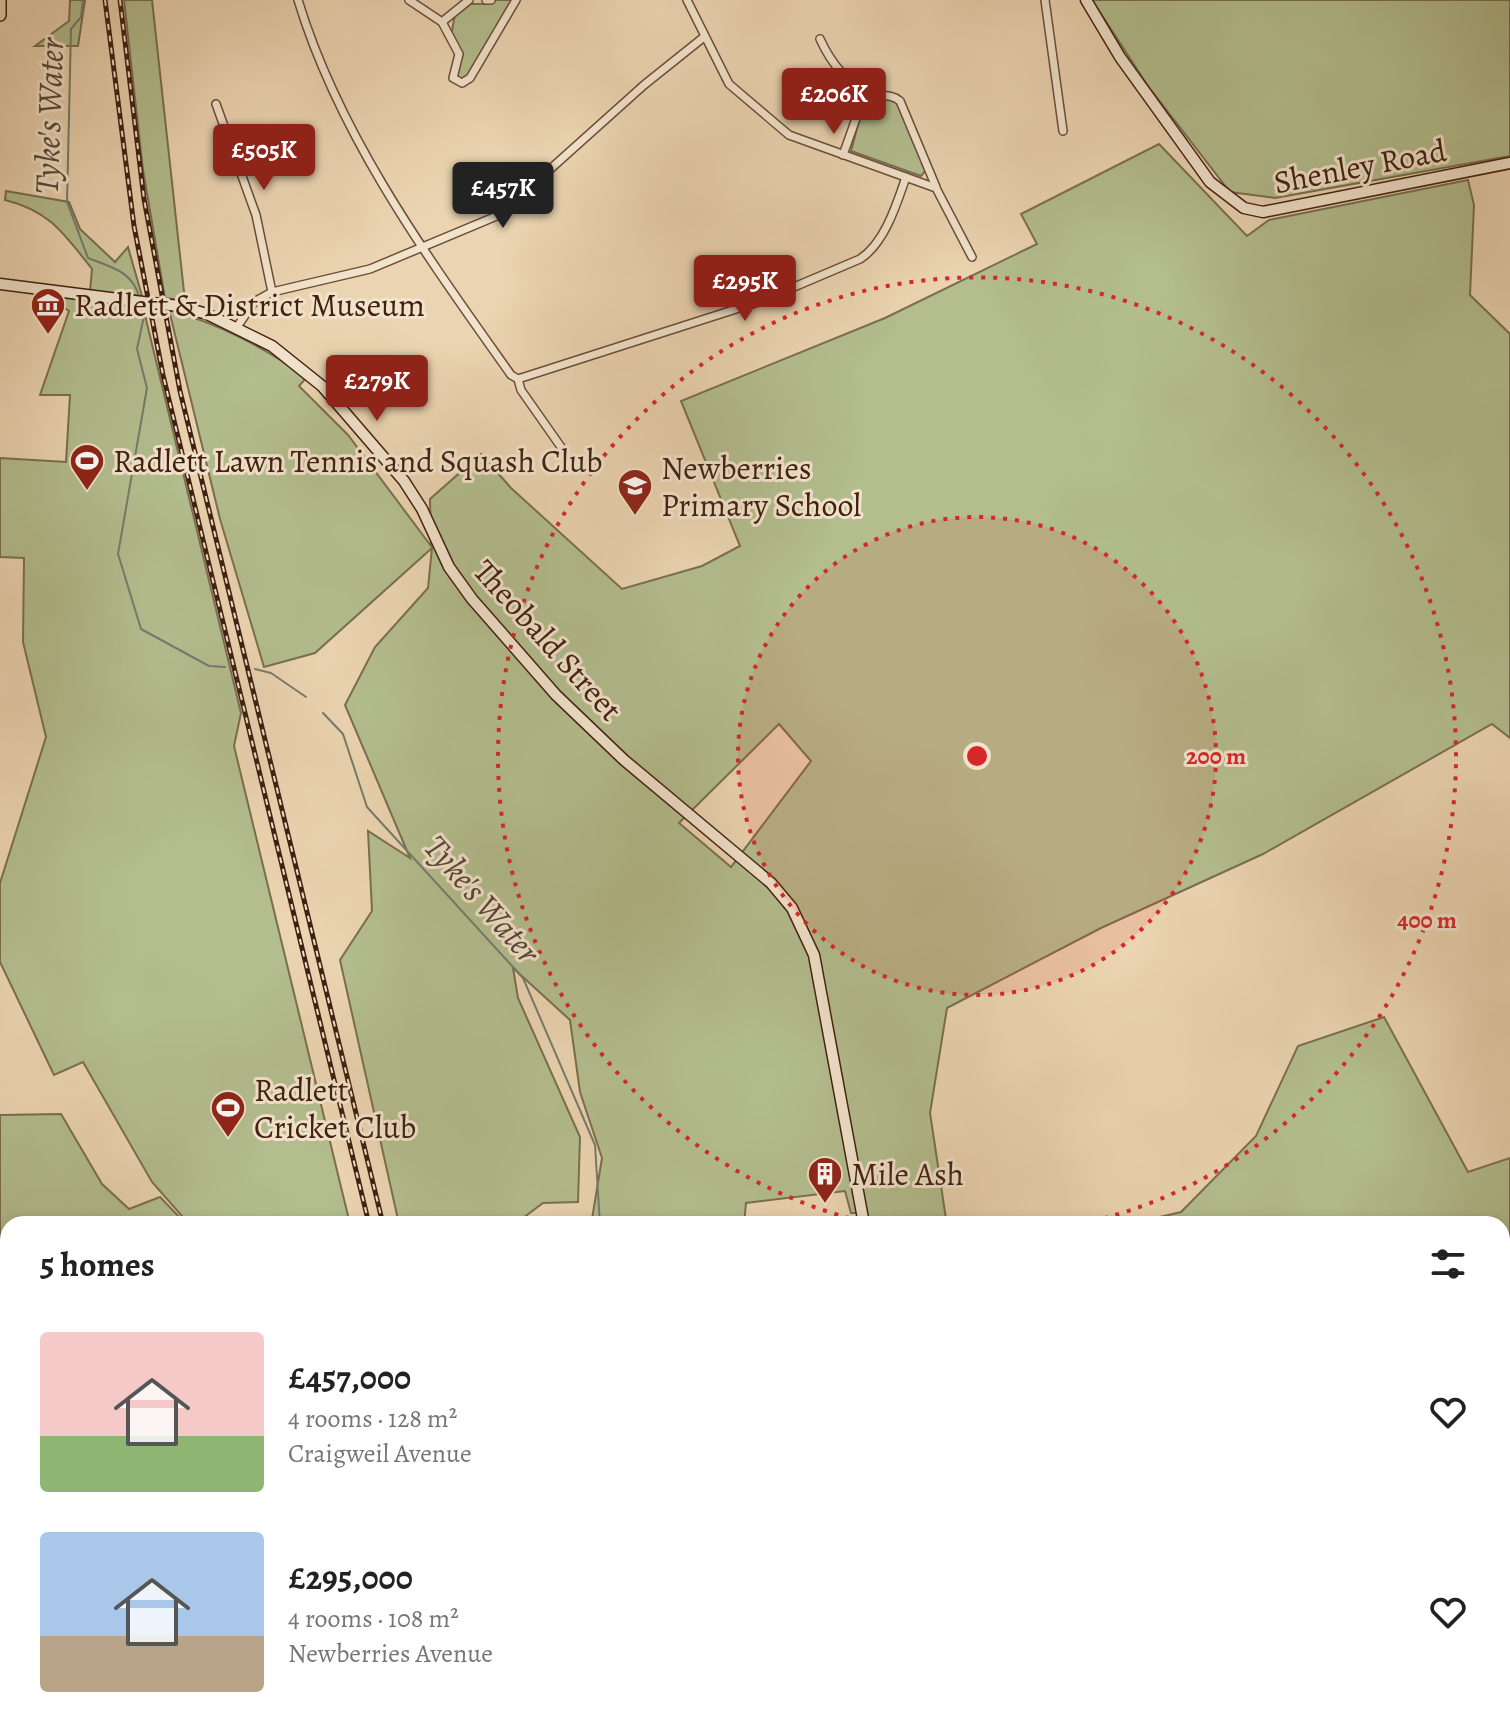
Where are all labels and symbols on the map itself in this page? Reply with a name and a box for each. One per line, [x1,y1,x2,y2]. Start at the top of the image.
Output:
water label: Tyke's Water [23,36,75,195]
pin: £206K [778,68,890,136]
pin: £505K [208,124,320,192]
street label: Shenley Road [1270,128,1451,204]
pin: £457K [447,162,559,230]
pin: £295K [689,255,801,323]
place label: Radlett & District Museum [74,283,425,327]
museum icon: Radlett & District Museum [29,286,67,336]
pin: £279K [321,355,433,423]
place label: Radlett Lawn Tennis and Squash Club [113,439,602,483]
sports icon: Radlett Lawn Tennis and Squash Club [68,442,106,492]
place label: Newberries Primary School [661,446,861,527]
school or university icon: Newberries Primary School [616,467,654,517]
street label: Theobald Street [464,550,632,730]
text: 200 m [1186,740,1246,772]
centre of rings [963,742,991,770]
water label: Tyke's Water [413,825,552,974]
text: 400 m [1397,904,1457,936]
place label: Radlett Cricket Club [254,1068,416,1149]
sports icon: Radlett Cricket Club [209,1089,247,1139]
place label: Mile Ash [851,1152,964,1196]
building icon: Mile Ash [806,1155,844,1205]

